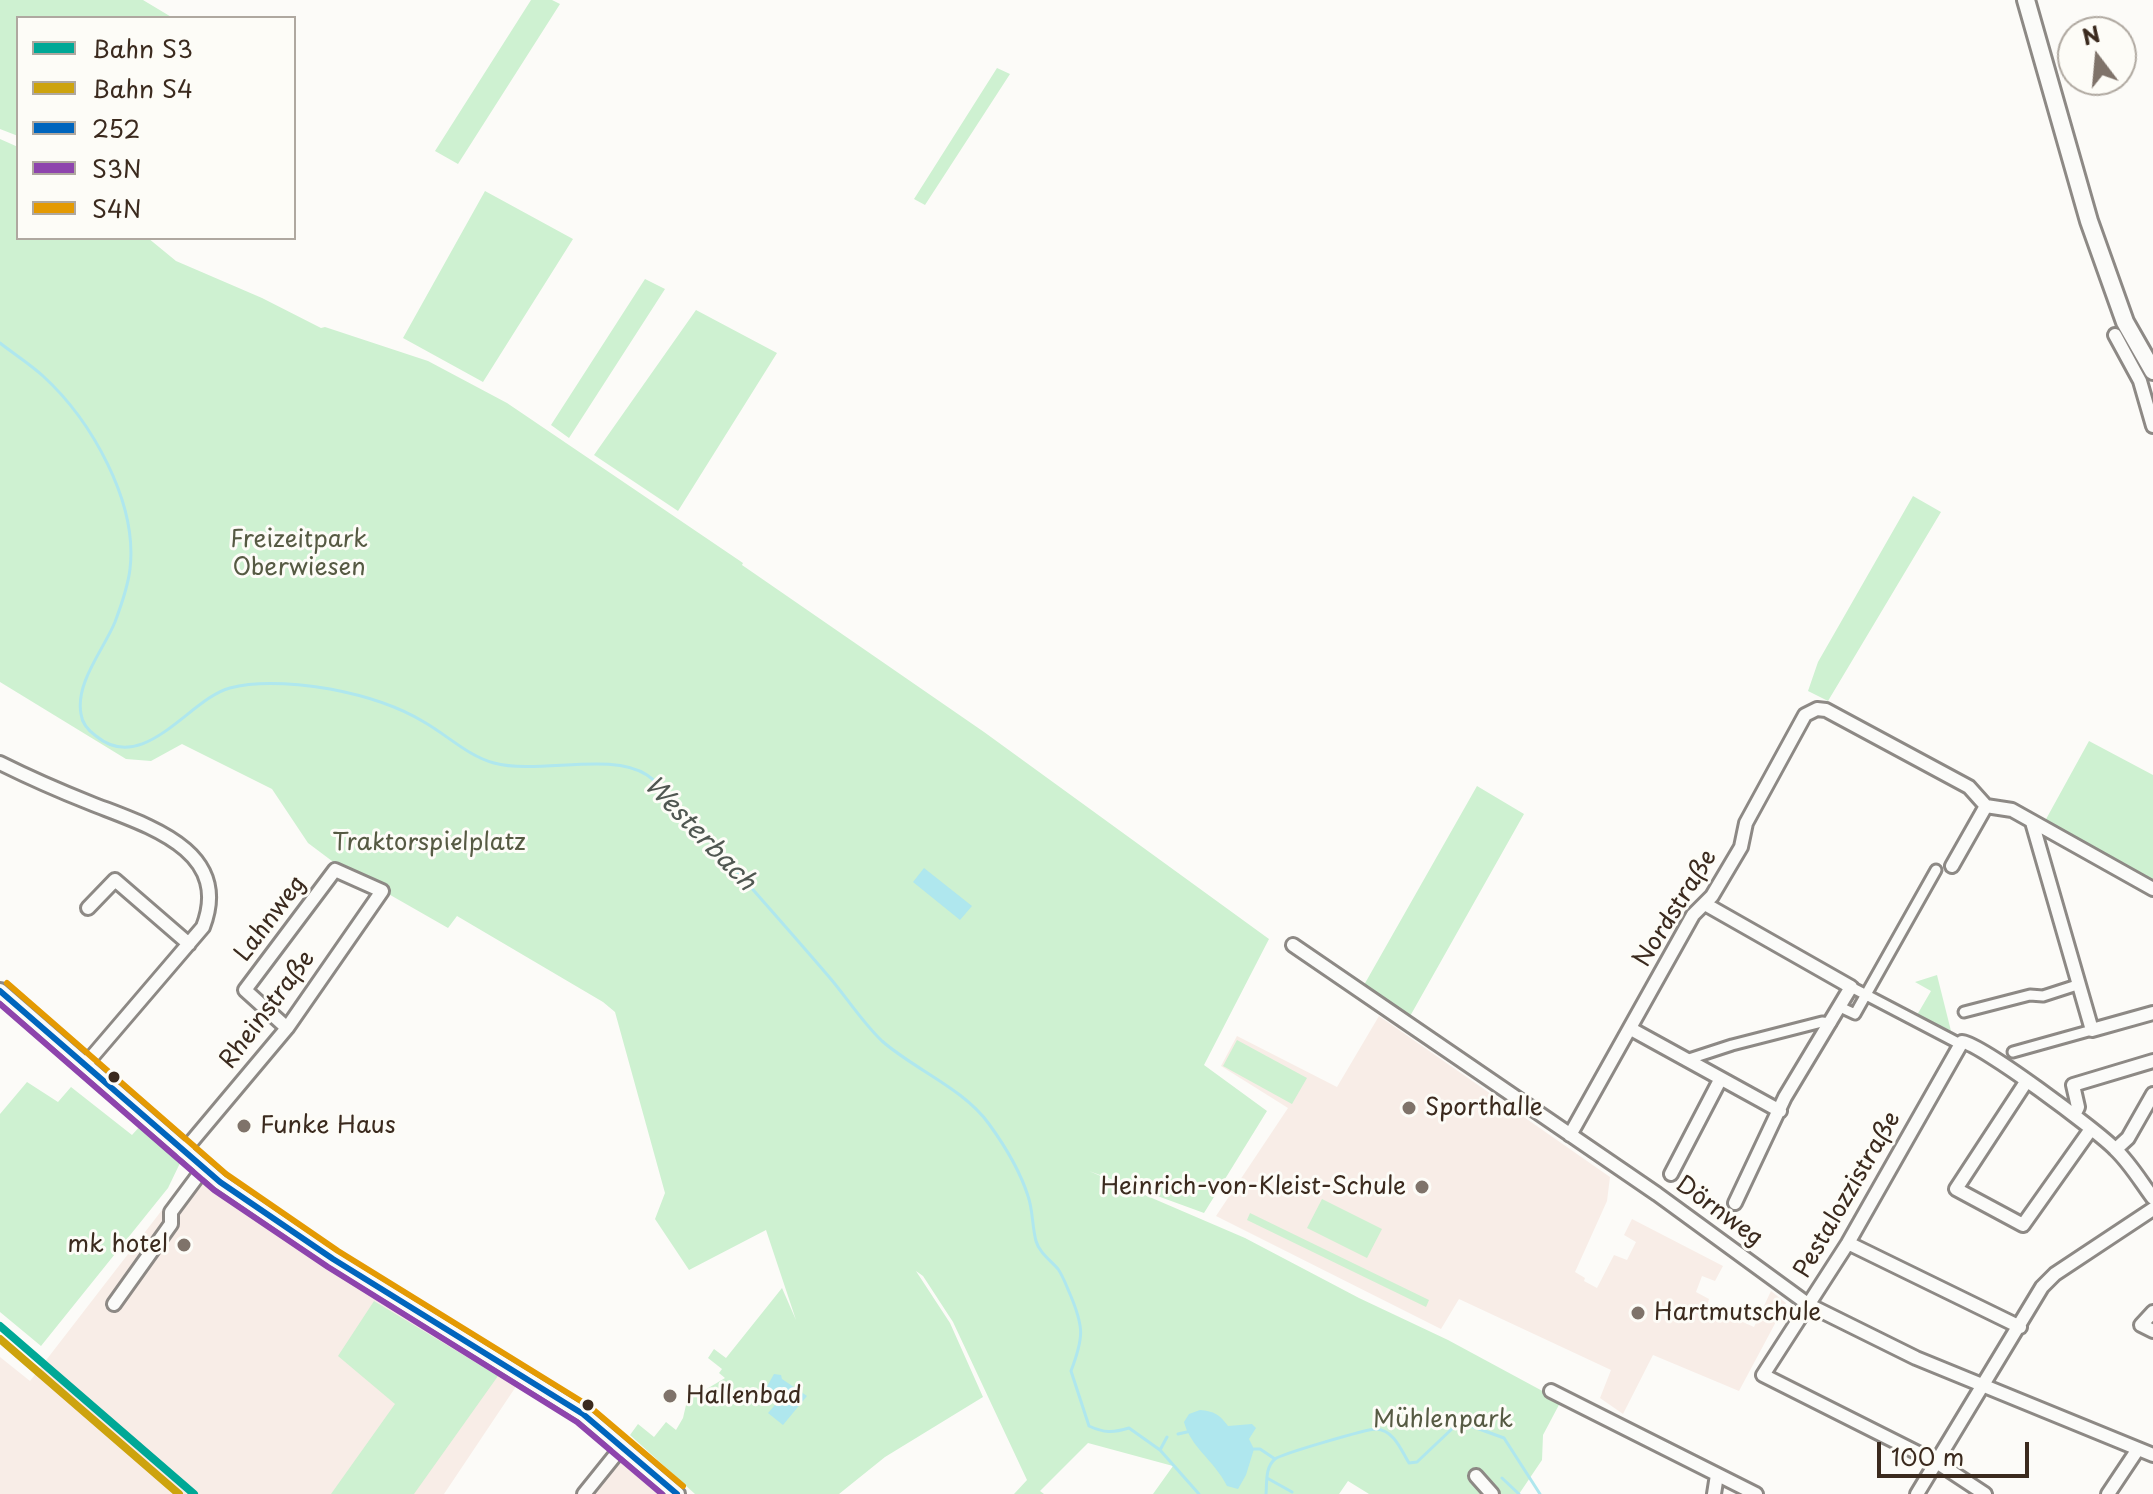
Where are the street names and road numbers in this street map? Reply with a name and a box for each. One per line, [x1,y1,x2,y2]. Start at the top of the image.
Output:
street label: Nordstraße [1628,845,1724,973]
street label: Lahnweg [229,870,313,968]
street label: Rheinstraße [214,945,322,1075]
street label: Pestalozzistraße [1789,1107,1907,1283]
street label: Dörnweg [1670,1171,1768,1253]

